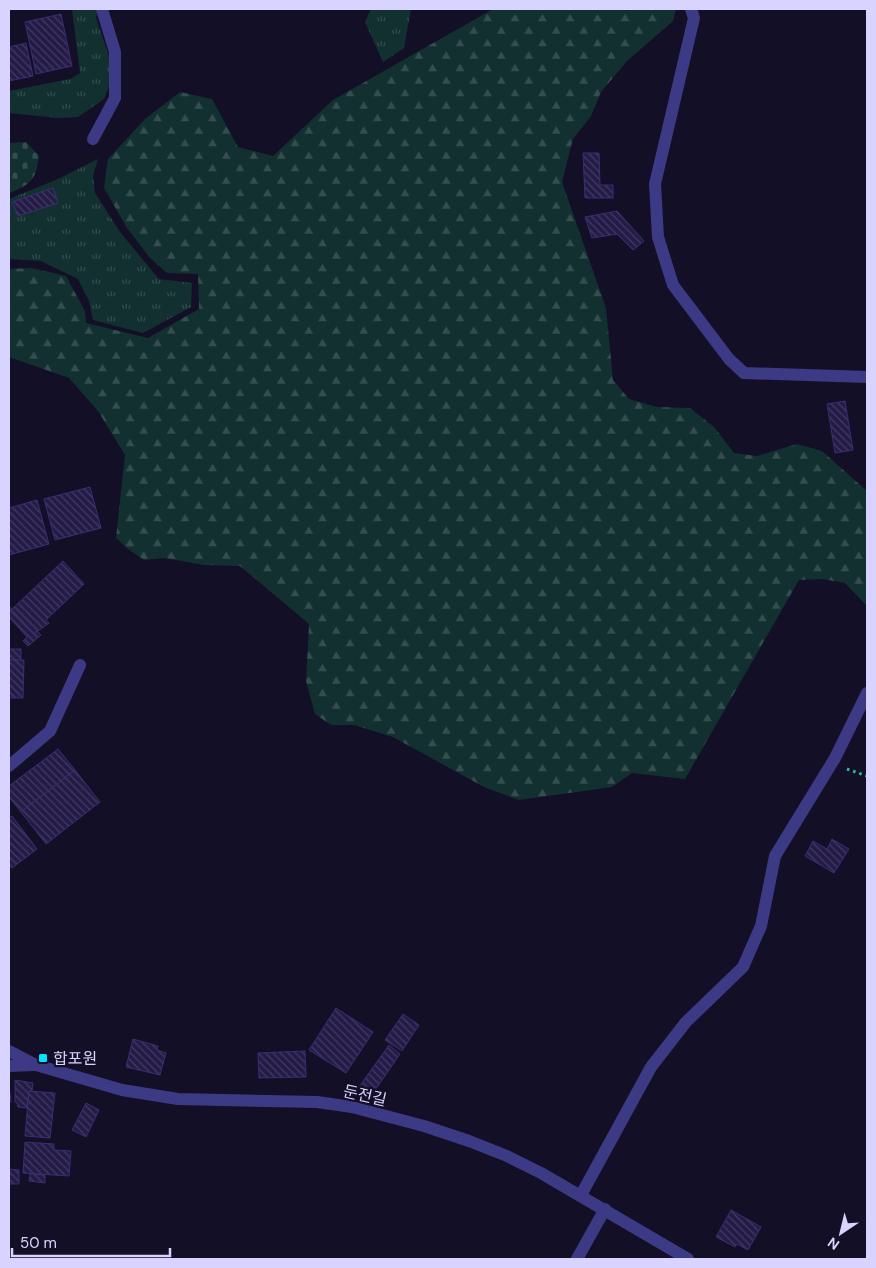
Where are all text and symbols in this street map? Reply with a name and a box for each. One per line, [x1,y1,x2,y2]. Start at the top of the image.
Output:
place label: 합포원 [53,1048,97,1069]
marker: 합포원 [37,1052,49,1064]
street label: 둔전길 [341,1080,389,1111]
north arrow [816,1208,866,1258]
scale bar [12,1226,170,1258]
text: 50 m [20,1233,57,1253]
text: N [824,1233,843,1254]

